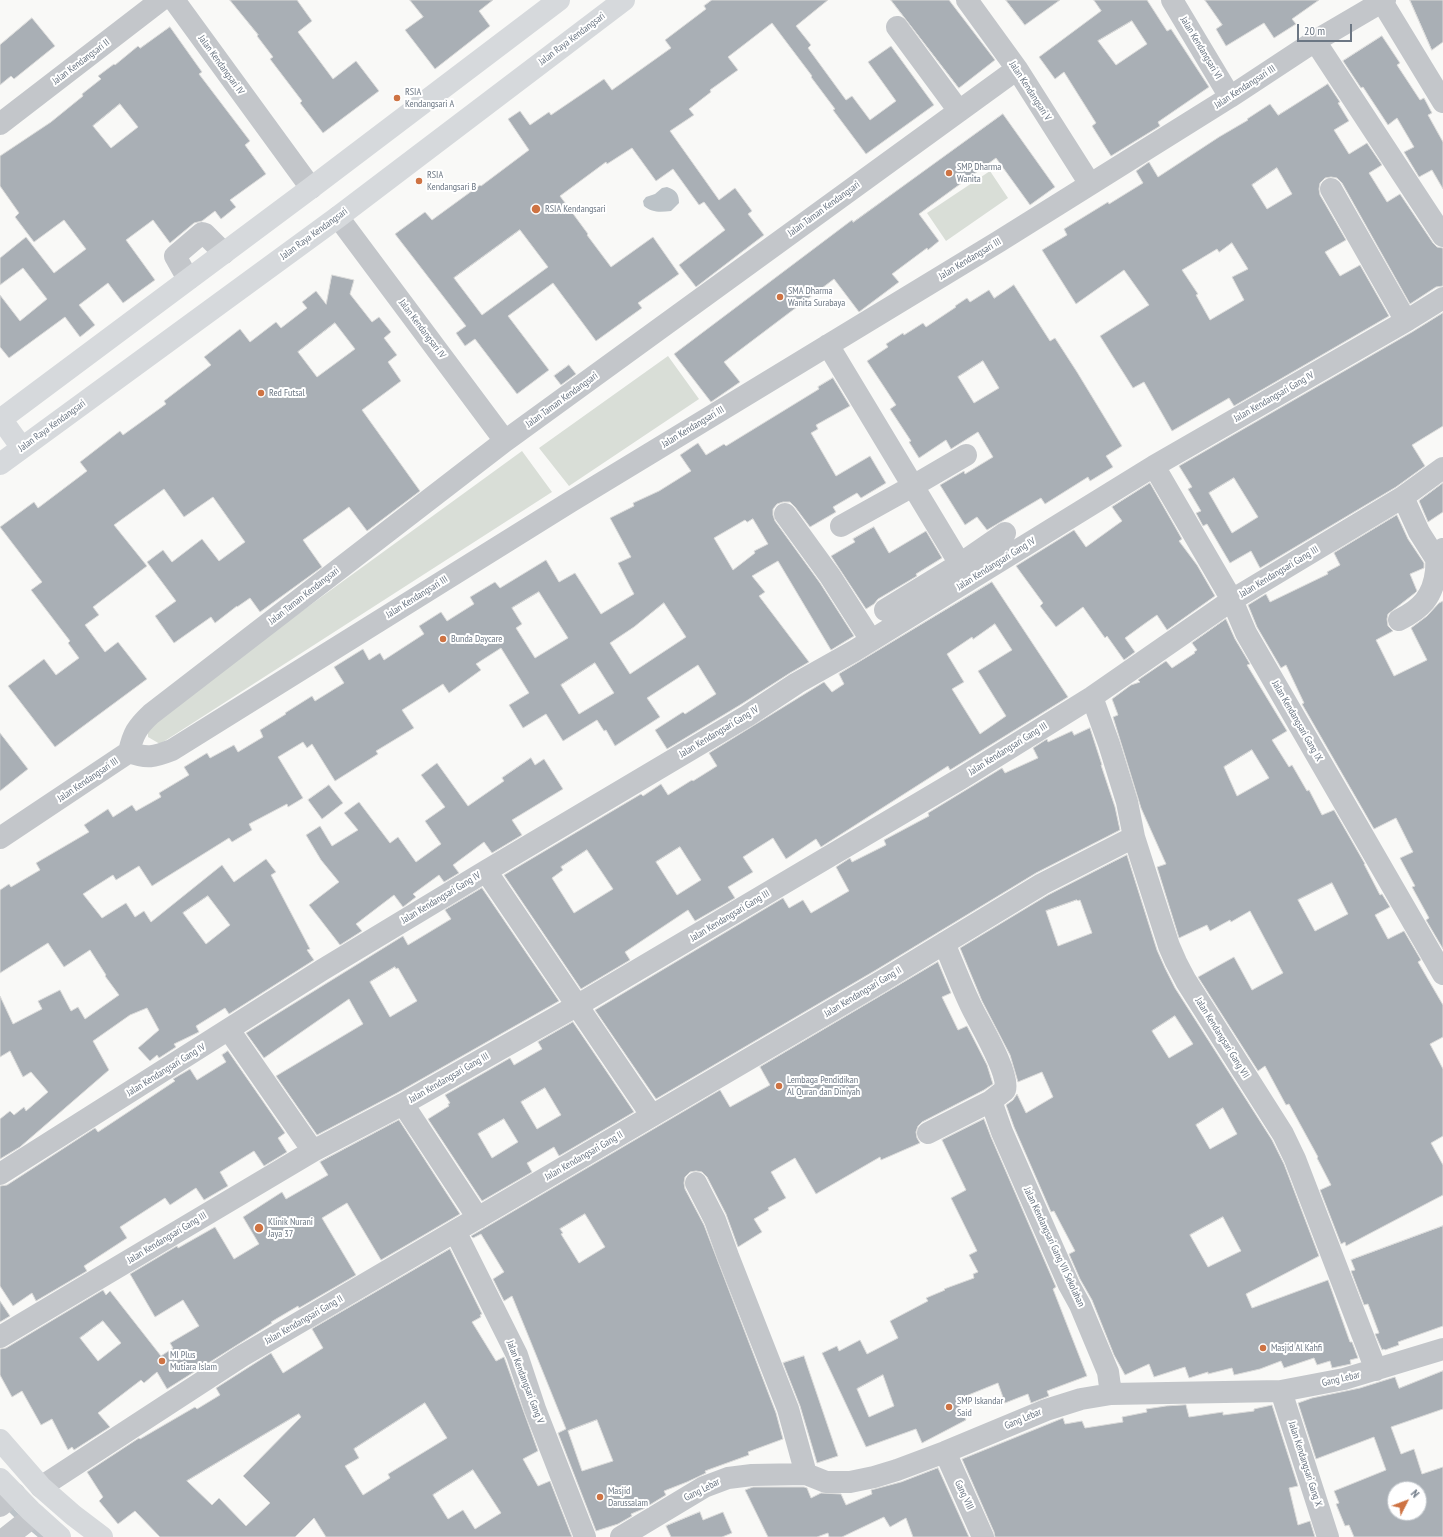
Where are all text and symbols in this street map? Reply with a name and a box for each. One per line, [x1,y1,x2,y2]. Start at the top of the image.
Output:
street label: Jalan Raya Kendangsari [536,10,608,68]
street label: Jalan Kendangsari VI [1178,15,1224,81]
scale bar [1299,16,1354,42]
text: 20 m [1304,23,1325,38]
street label: Jalan Kendangsari IV [195,33,247,97]
street label: Jalan Kendangsari II [50,37,112,87]
street label: Jalan Kendangsari V [1006,59,1054,123]
street label: Jalan Kendangsari III [1212,63,1278,111]
place label: RSIA Kendangsari A [405,86,454,110]
marker: RSIA Kendangsari A [392,93,402,103]
place label: SMP Dharma Wanita [957,161,1001,184]
marker: SMP Dharma Wanita [944,168,954,178]
place label: RSIA Kendangsari B [427,169,476,192]
marker: RSIA Kendangsari B [414,176,424,186]
street label: Jalan Taman Kendangsari [786,179,862,239]
marker: RSIA Kendangsari [530,203,542,215]
place label: RSIA Kendangsari [545,203,606,215]
street label: Jalan Raya Kendangsari [278,206,350,262]
street label: Jalan Kendangsari III [937,236,1003,282]
place label: SMA Dharma Wanita Surabaya [788,285,845,308]
marker: SMA Dharma Wanita Surabaya [775,292,785,302]
street label: Jalan Kendangsari IV [396,297,448,361]
street label: Jalan Kendangsari Gang IV [1232,369,1316,425]
street label: Jalan Taman Kendangsari [524,370,600,430]
place label: Red Futsal [269,387,305,399]
marker: Red Futsal [256,388,266,398]
street label: Jalan Raya Kendangsari [16,398,88,454]
street label: Jalan Kendangsari III [660,404,726,450]
street label: Jalan Kendangsari Gang IV [954,535,1038,593]
street label: Jalan Kendangsari Gang III [1237,544,1321,600]
street label: Jalan Taman Kendangsari [266,565,342,627]
street label: Jalan Kendangsari III [384,573,450,621]
place label: Bunda Daycare [451,633,502,645]
marker: Bunda Daycare [438,634,448,644]
street label: Jalan Kendangsari Gang IX [1269,679,1325,763]
street label: Jalan Kendangsari Gang IV [677,704,761,760]
street label: Jalan Kendangsari Gang III [966,720,1050,778]
street label: Jalan Kendangsari III [55,755,121,805]
street label: Jalan Kendangsari Gang IV [399,870,483,926]
street label: Jalan Kendangsari Gang III [688,888,772,944]
street label: Jalan Kendangsari Gang II [822,964,904,1020]
street label: Jalan Kendangsari Gang VII [1192,995,1252,1081]
street label: Jalan Kendangsari Gang IV [124,1041,208,1099]
street label: Jalan Kendangsari Gang III [407,1050,491,1106]
place label: Lembaga Pendidikan Al Quran dan Diniyah [787,1074,860,1098]
marker: Lembaga Pendidikan Al Quran dan Diniyah [774,1081,784,1091]
street label: Jalan Kendangsari Gang II [543,1129,625,1183]
street label: Jalan Kendangsari Gang VII Sekolahan [1021,1185,1087,1309]
street label: Jalan Kendangsari Gang III [125,1210,209,1266]
place label: Klinik Nurani Jaya 37 [268,1216,313,1240]
marker: Klinik Nurani Jaya 37 [253,1222,265,1234]
street label: Jalan Kendangsari Gang II [263,1293,345,1347]
street label: Jalan Kendangsari Gang V [504,1339,546,1425]
place label: Masjid Al Kahfi [1271,1342,1322,1354]
marker: Masjid Al Kahfi [1258,1343,1268,1353]
place label: MI Plus Mutiara Islam [170,1349,217,1372]
marker: MI Plus Mutiara Islam [157,1356,167,1366]
street label: Gang Lebar [1321,1369,1361,1389]
place label: SMP Iskandar Said [957,1395,1003,1418]
marker: SMP Iskandar Said [944,1402,954,1412]
street label: Gang Lebar [1003,1406,1043,1432]
street label: Jalan Kendangsari Gang X [1286,1420,1324,1508]
street label: Gang Lebar [682,1476,722,1504]
street label: Gang VIII [952,1478,976,1512]
north arrow [1387,1481,1427,1521]
place label: Masjid Darussalam [608,1485,648,1508]
text: N [1408,1487,1422,1501]
marker: Masjid Darussalam [595,1492,605,1502]

